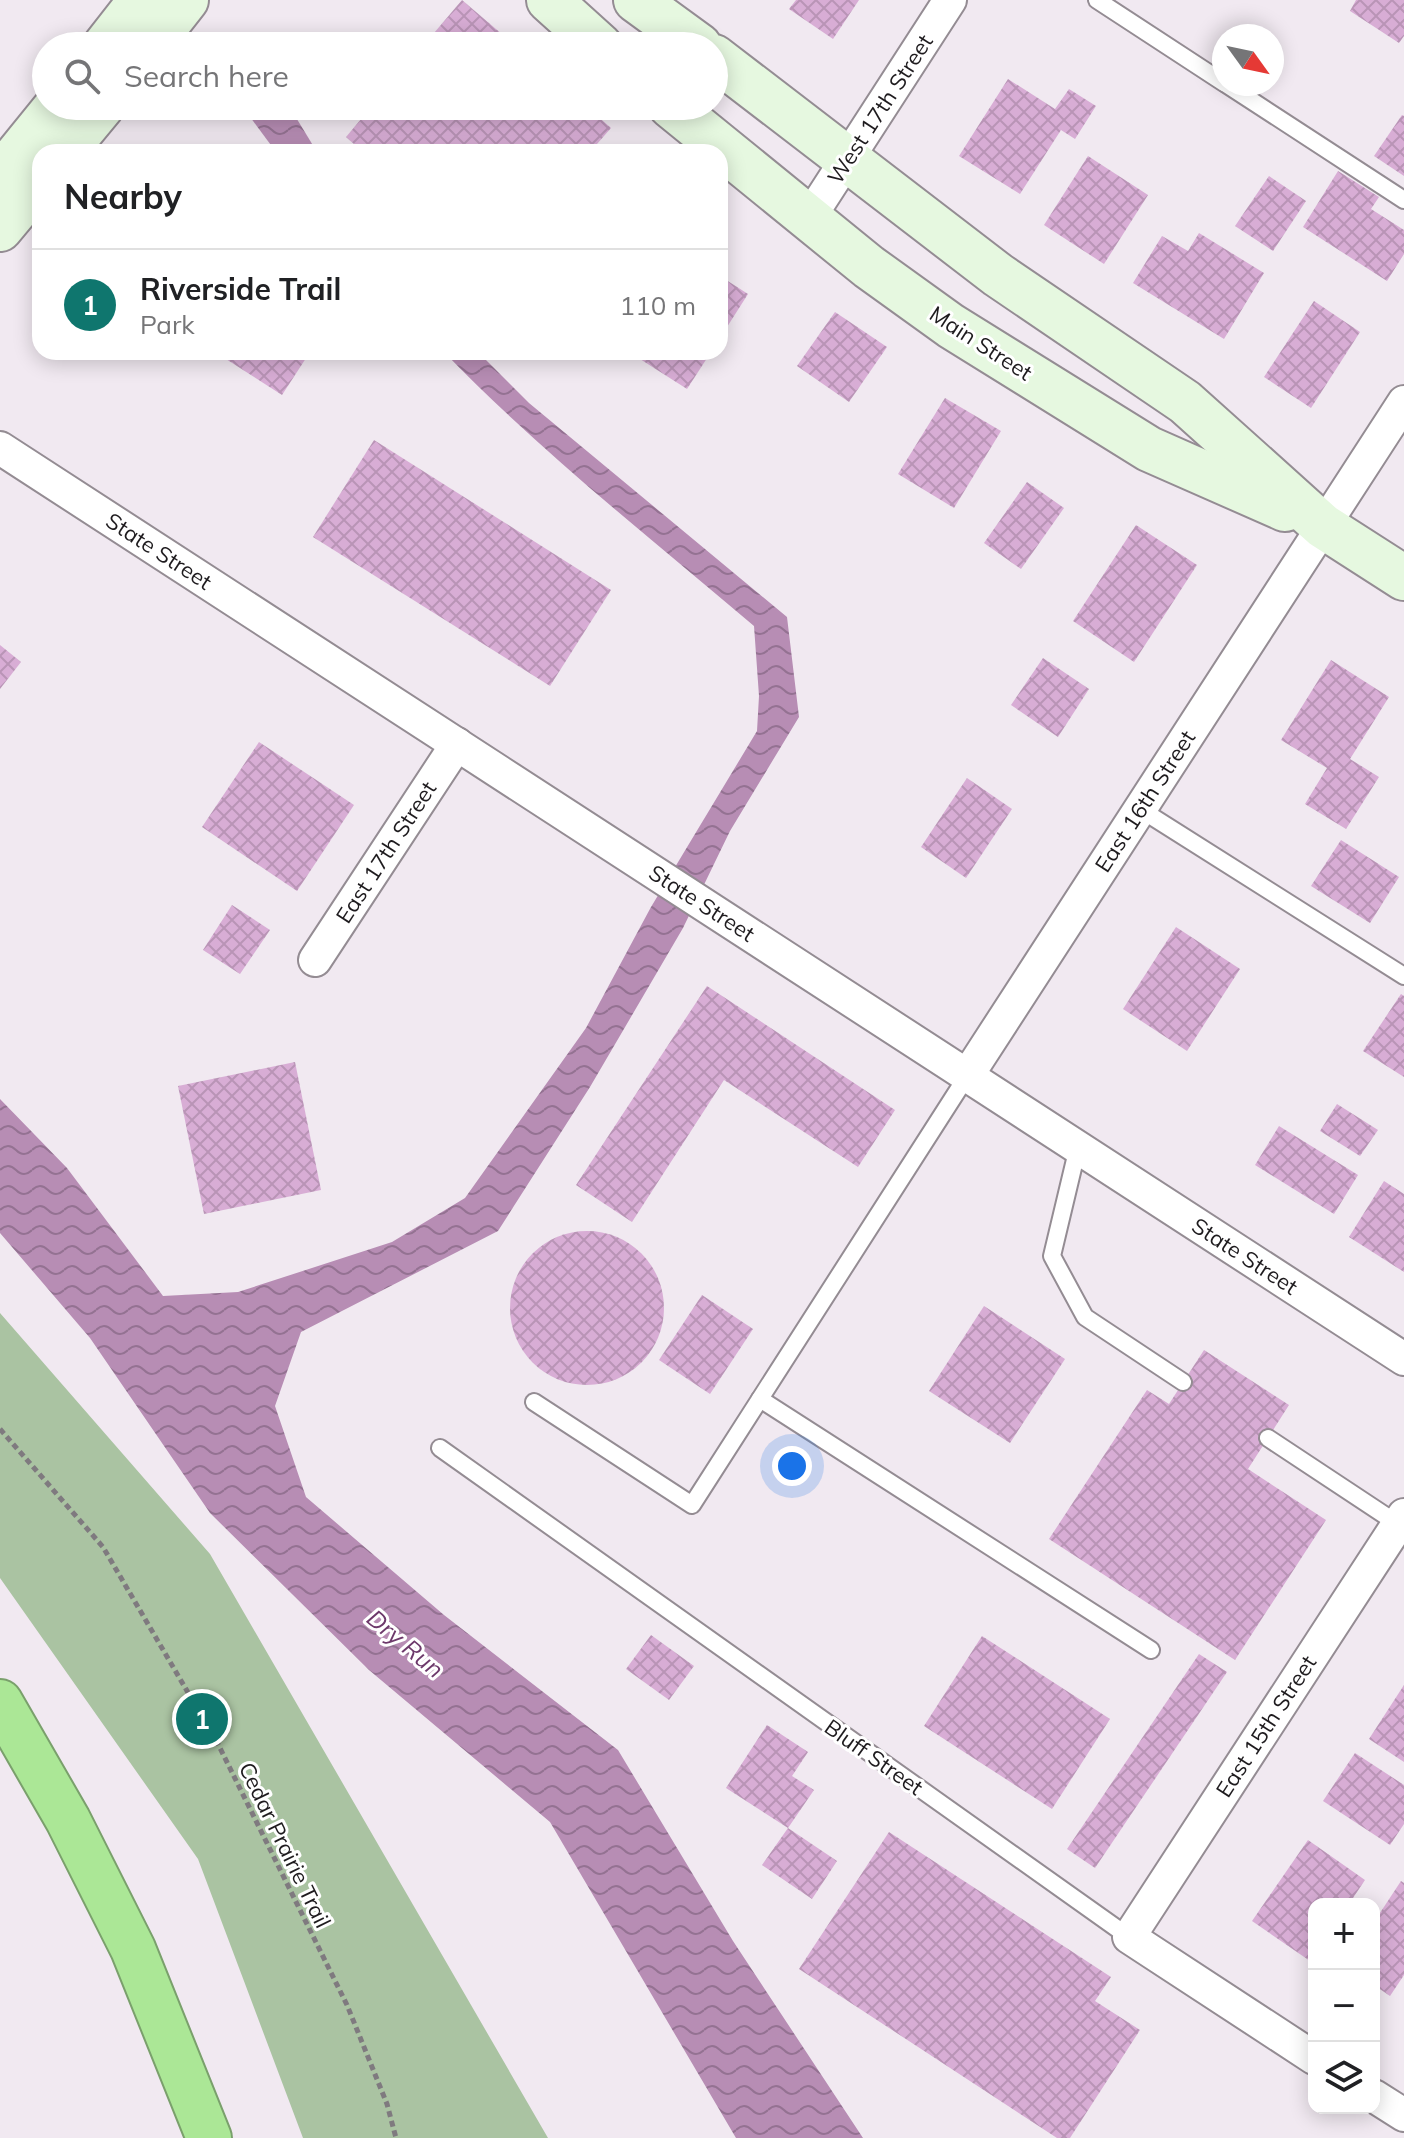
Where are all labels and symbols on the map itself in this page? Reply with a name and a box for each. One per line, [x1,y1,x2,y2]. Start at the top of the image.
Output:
north arrow [1212,24,1284,96]
street label: West 17th Street [821,29,939,189]
street label: Main Street [924,299,1038,387]
street label: State Street [101,506,217,596]
street label: East 16th Street [1089,724,1202,877]
street label: East 17th Street [330,775,443,928]
street label: State Street [644,858,760,948]
street label: State Street [1187,1211,1303,1301]
your location [772,1446,812,1486]
water label: Dry Run [361,1603,450,1684]
street label: East 15th Street [1210,1649,1323,1802]
pin: 1 [176,1689,228,1749]
street label: Bluff Street [819,1713,929,1801]
street label: Cedar Prairie Trail [233,1758,337,1932]

